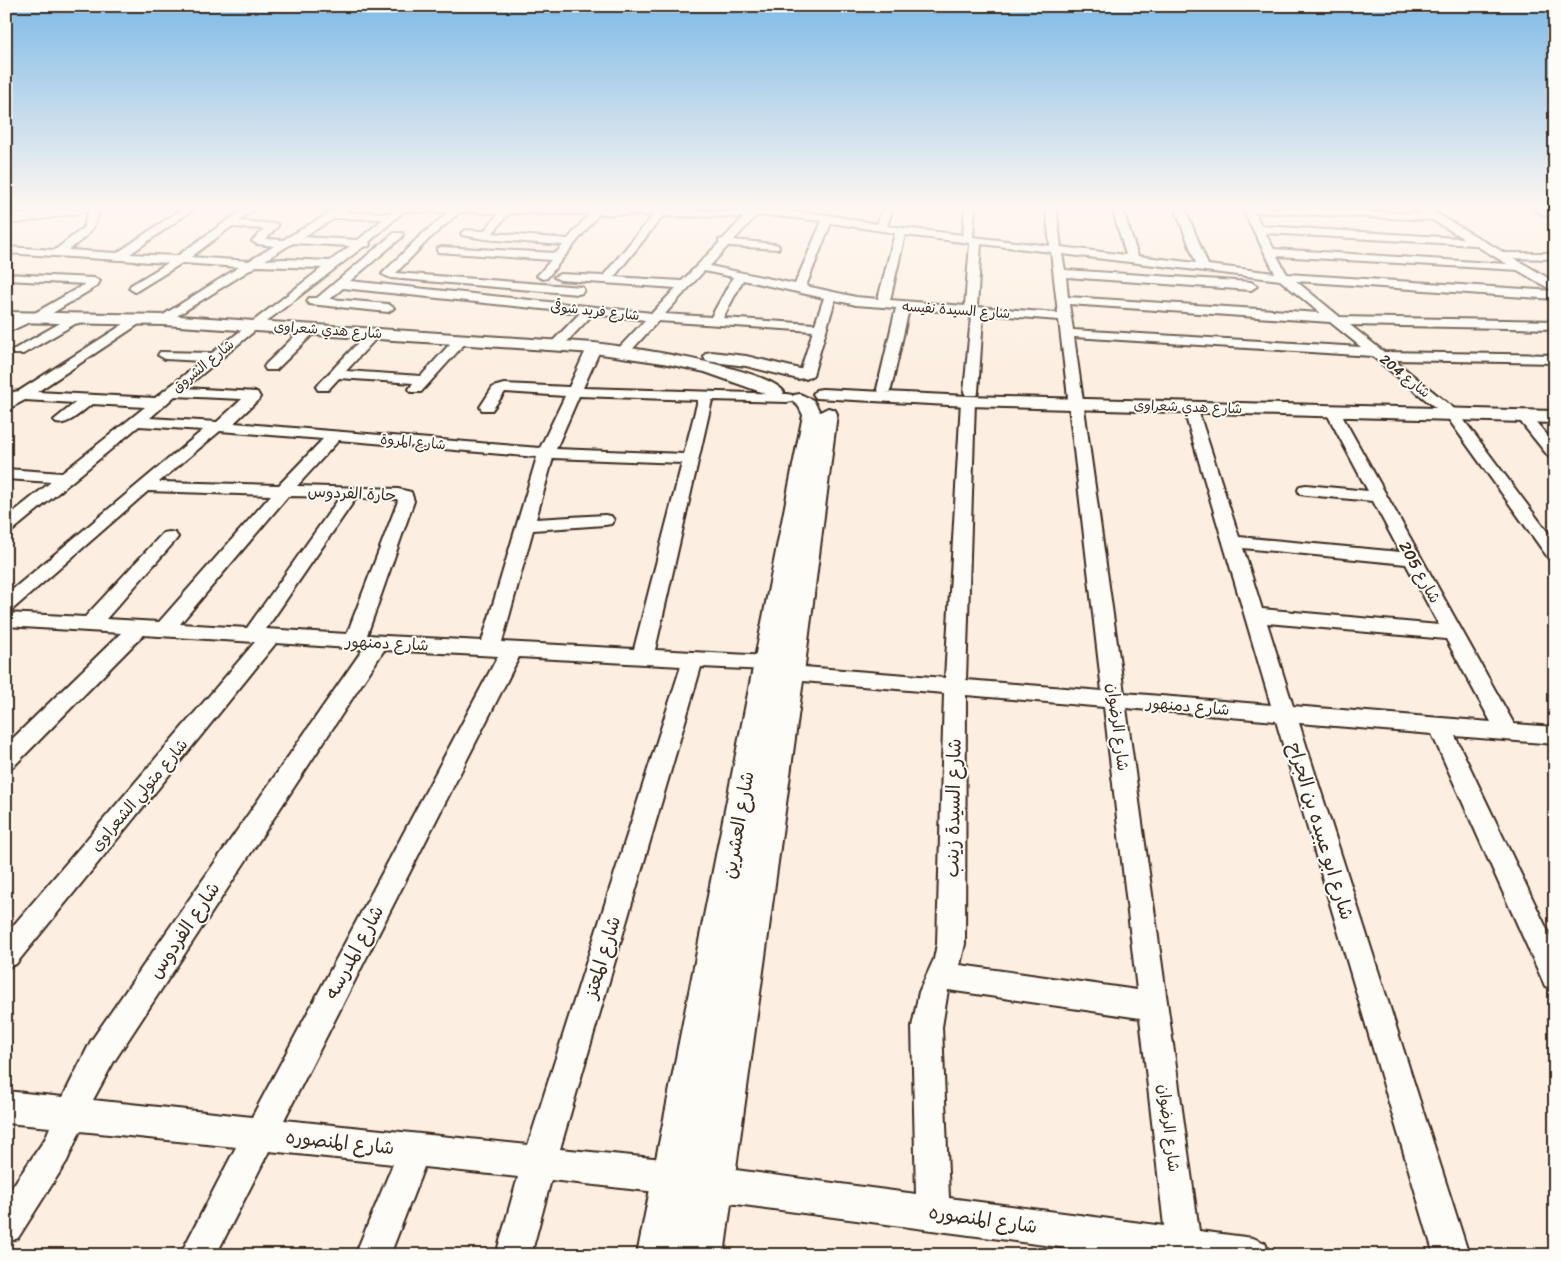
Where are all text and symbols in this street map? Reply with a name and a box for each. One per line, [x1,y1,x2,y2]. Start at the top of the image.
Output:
street label: شارع فريد شوقى [549,294,641,328]
street label: شارع السيدة نفيسه [901,294,1011,326]
street label: شارع هدي شعراوى [273,314,383,346]
street label: شارع الشروق [166,333,240,399]
street label: شارع 204 [1374,348,1436,404]
street label: شارع هدي شعراوى [1133,393,1243,421]
street label: شارع المروة [379,427,447,457]
street label: حارة الفردوس [307,476,397,510]
street label: شارع 205 [1391,535,1449,609]
street label: شارع دمنهور [343,626,429,660]
street label: شارع الرضوان [1098,681,1138,773]
street label: شارع دمنهور [1143,688,1231,724]
street label: شارع متولي الشعراوى [83,732,195,858]
street label: شارع السيدة زينب [935,738,971,878]
street label: شارع ابو عبيده بن الجراح [1278,738,1364,924]
street label: شارع العشرين [712,769,764,881]
street label: شارع الفردوس [139,875,229,985]
street label: شارع المدرسه [315,899,393,1005]
street label: شارع المعتز [573,912,630,1004]
street label: شارع الرضوان [1149,1082,1189,1174]
street label: شارع المنصوره [284,1120,396,1164]
street label: شارع المنصوره [927,1195,1039,1243]

